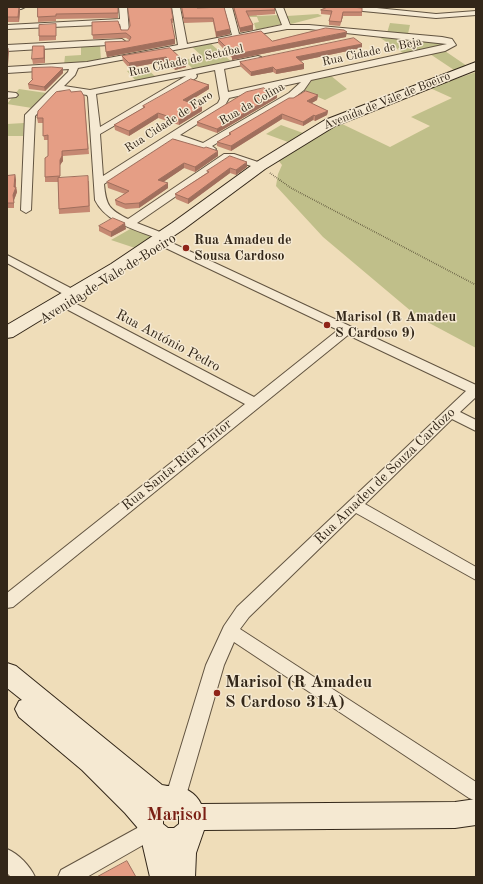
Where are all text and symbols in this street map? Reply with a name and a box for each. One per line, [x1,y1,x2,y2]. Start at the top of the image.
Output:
street label: Rua Cidade de Beja [321,34,423,70]
street label: Rua Cidade de Setúbal [127,42,245,80]
street label: Avenida de Vale de Boeiro [321,69,453,133]
street label: Rua da Colina [217,80,287,128]
street label: Rua Cidade de Faro [122,88,216,156]
street label: Avenida de Vale de Boeiro [37,230,179,328]
place label: Rua Amadeu de Sousa Cardoso [194,232,292,264]
marker: Rua Amadeu de Sousa Cardoso [181,243,191,253]
street label: Rua António Pedro [113,306,223,376]
place label: Marisol (R Amadeu S Cardoso 9) [335,309,456,342]
marker: Marisol (R Amadeu S Cardoso 9) [322,320,332,330]
street label: Rua Amadeu de Souza Cardozo [311,404,459,548]
street label: Rua Santa-Rita Pintor [119,416,235,514]
place label: Marisol (R Amadeu S Cardoso 31A) [225,673,372,713]
marker: Marisol (R Amadeu S Cardoso 31A) [212,688,222,698]
district label: Marisol [147,804,207,826]

